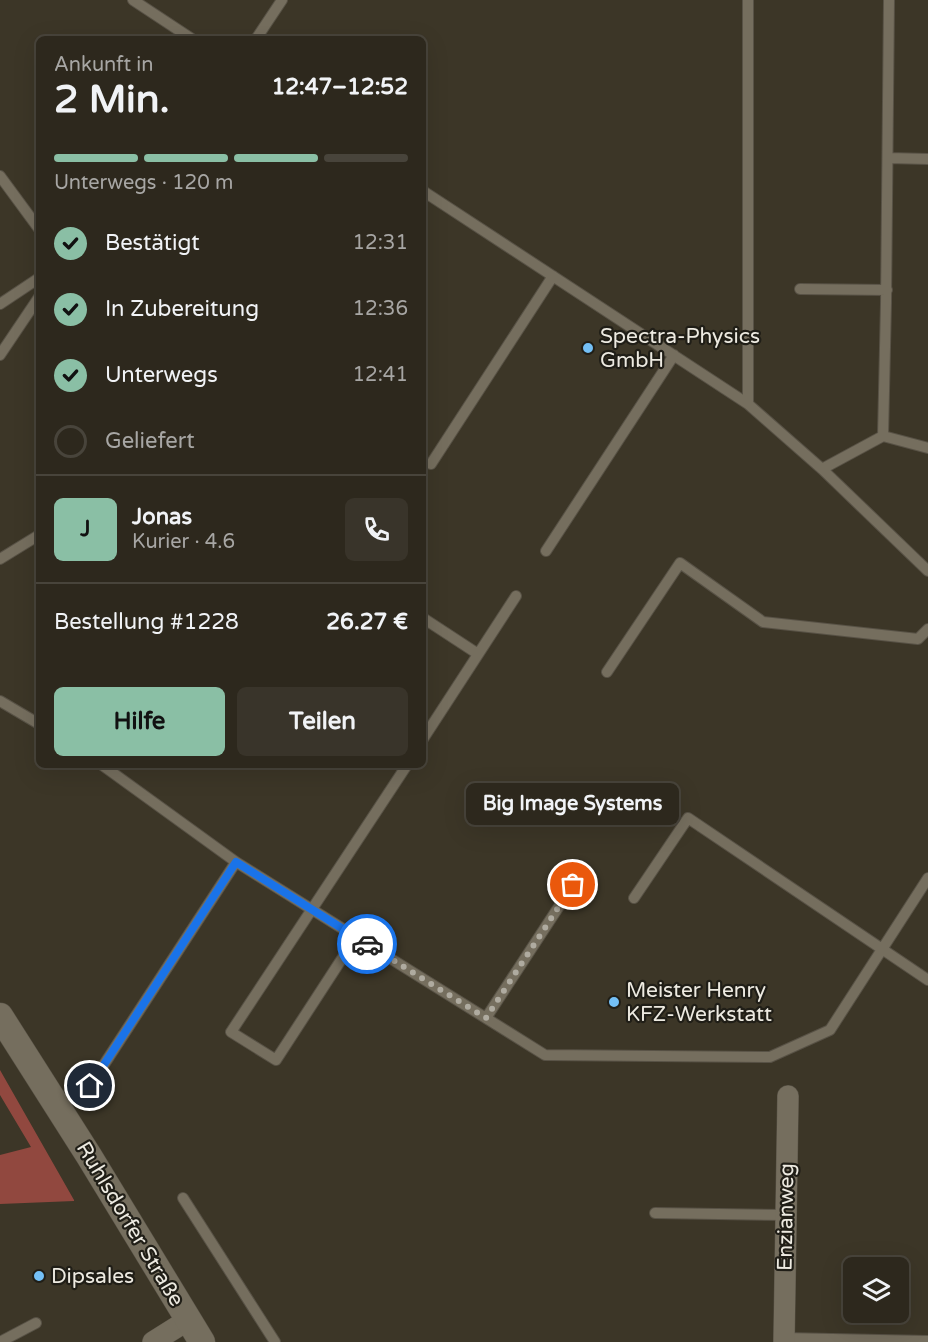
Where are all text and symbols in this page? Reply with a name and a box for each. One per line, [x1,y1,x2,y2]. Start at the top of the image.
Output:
text: Ankunft in [54,53,153,77]
text: 12:47–12:52 [271,74,408,100]
text: 2 Min. [54,76,170,123]
text: Unterwegs · 120 m [54,171,233,195]
icon: check [54,227,87,260]
text: Bestätigt [105,230,200,256]
text: 12:31 [353,231,408,255]
icon: check [54,293,87,326]
text: In Zubereitung [105,296,259,322]
text: 12:36 [353,297,408,321]
place label: Spectra-Physics GmbH [600,324,760,373]
marker: Spectra-Physics GmbH [581,341,595,355]
icon: check [54,359,87,392]
text: Unterwegs [105,362,218,388]
text: 12:41 [353,363,408,387]
text: Geliefert [105,428,195,454]
button: phone [345,498,408,561]
text: Jonas [132,504,192,530]
text: J [80,516,91,542]
text: Kurier · 4.6 [132,530,235,554]
text: Bestellung #1228 [54,609,239,635]
text: 26.27 € [326,609,408,635]
button: Hilfe [54,687,225,756]
button: Teilen [237,687,408,756]
callout: Big Image Systems [466,783,680,825]
text: Big Image Systems [483,792,662,816]
pin [547,859,598,910]
icon: bag [556,868,589,901]
courier [337,914,397,974]
icon: car [351,928,384,961]
place label: Meister Henry KFZ-Werkstatt [626,978,772,1027]
marker: Meister Henry KFZ-Werkstatt [607,995,621,1009]
pin [64,1060,115,1111]
icon: home [73,1069,106,1102]
street label: Ruhlsdorfer Straße [71,1137,189,1311]
street label: Enzianweg [773,1163,799,1271]
map controls [843,1257,909,1323]
button: layers [843,1257,909,1323]
place label: Dipsales [51,1264,134,1289]
marker: Dipsales [32,1269,46,1283]

